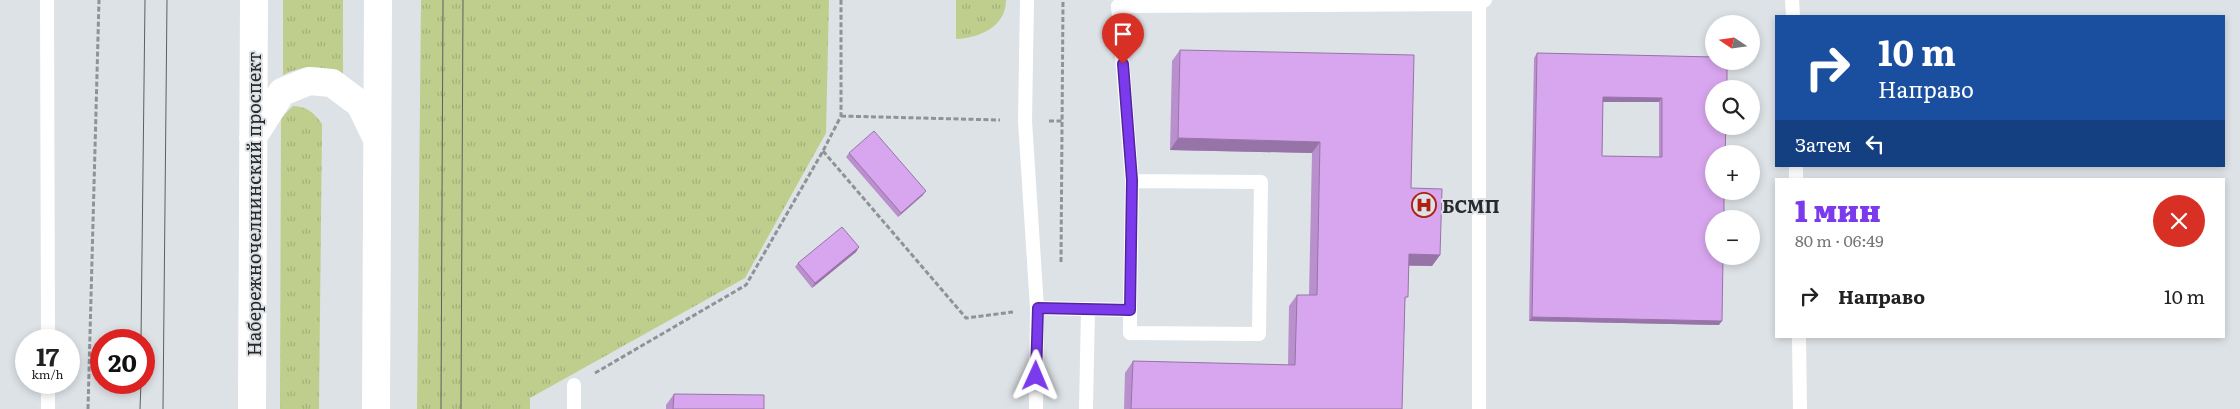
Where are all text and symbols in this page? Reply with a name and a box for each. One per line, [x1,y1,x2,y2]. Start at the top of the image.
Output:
pin [1102,13,1144,64]
north arrow [1705,15,1760,70]
map controls [1705,15,1760,265]
icon: arrive [1109,20,1137,48]
text: 10 m [1878,25,1956,77]
icon: right [1795,35,1860,100]
street label: Набережночелнинский проспект [240,52,267,356]
text: Направо [1878,72,1974,105]
button: search [1705,80,1760,135]
text: Затем [1795,130,1851,158]
icon: left [1861,130,1889,158]
button: + [1705,145,1760,200]
text: 1 мин [1795,187,1881,231]
hospital icon: БСМП [1411,192,1437,218]
place label: БСМП [1442,192,1500,219]
button: close [2153,195,2205,247]
button: − [1705,210,1760,265]
text: 80 m · 06:49 [1795,228,1884,252]
icon: right [1795,282,1823,310]
text: Направо [1838,282,1925,310]
text: 10 m [2164,282,2205,310]
speed limit sign: 20 [90,329,155,394]
text: 17 [36,337,59,374]
position arrow [1009,349,1061,401]
text: km/h [32,365,63,383]

